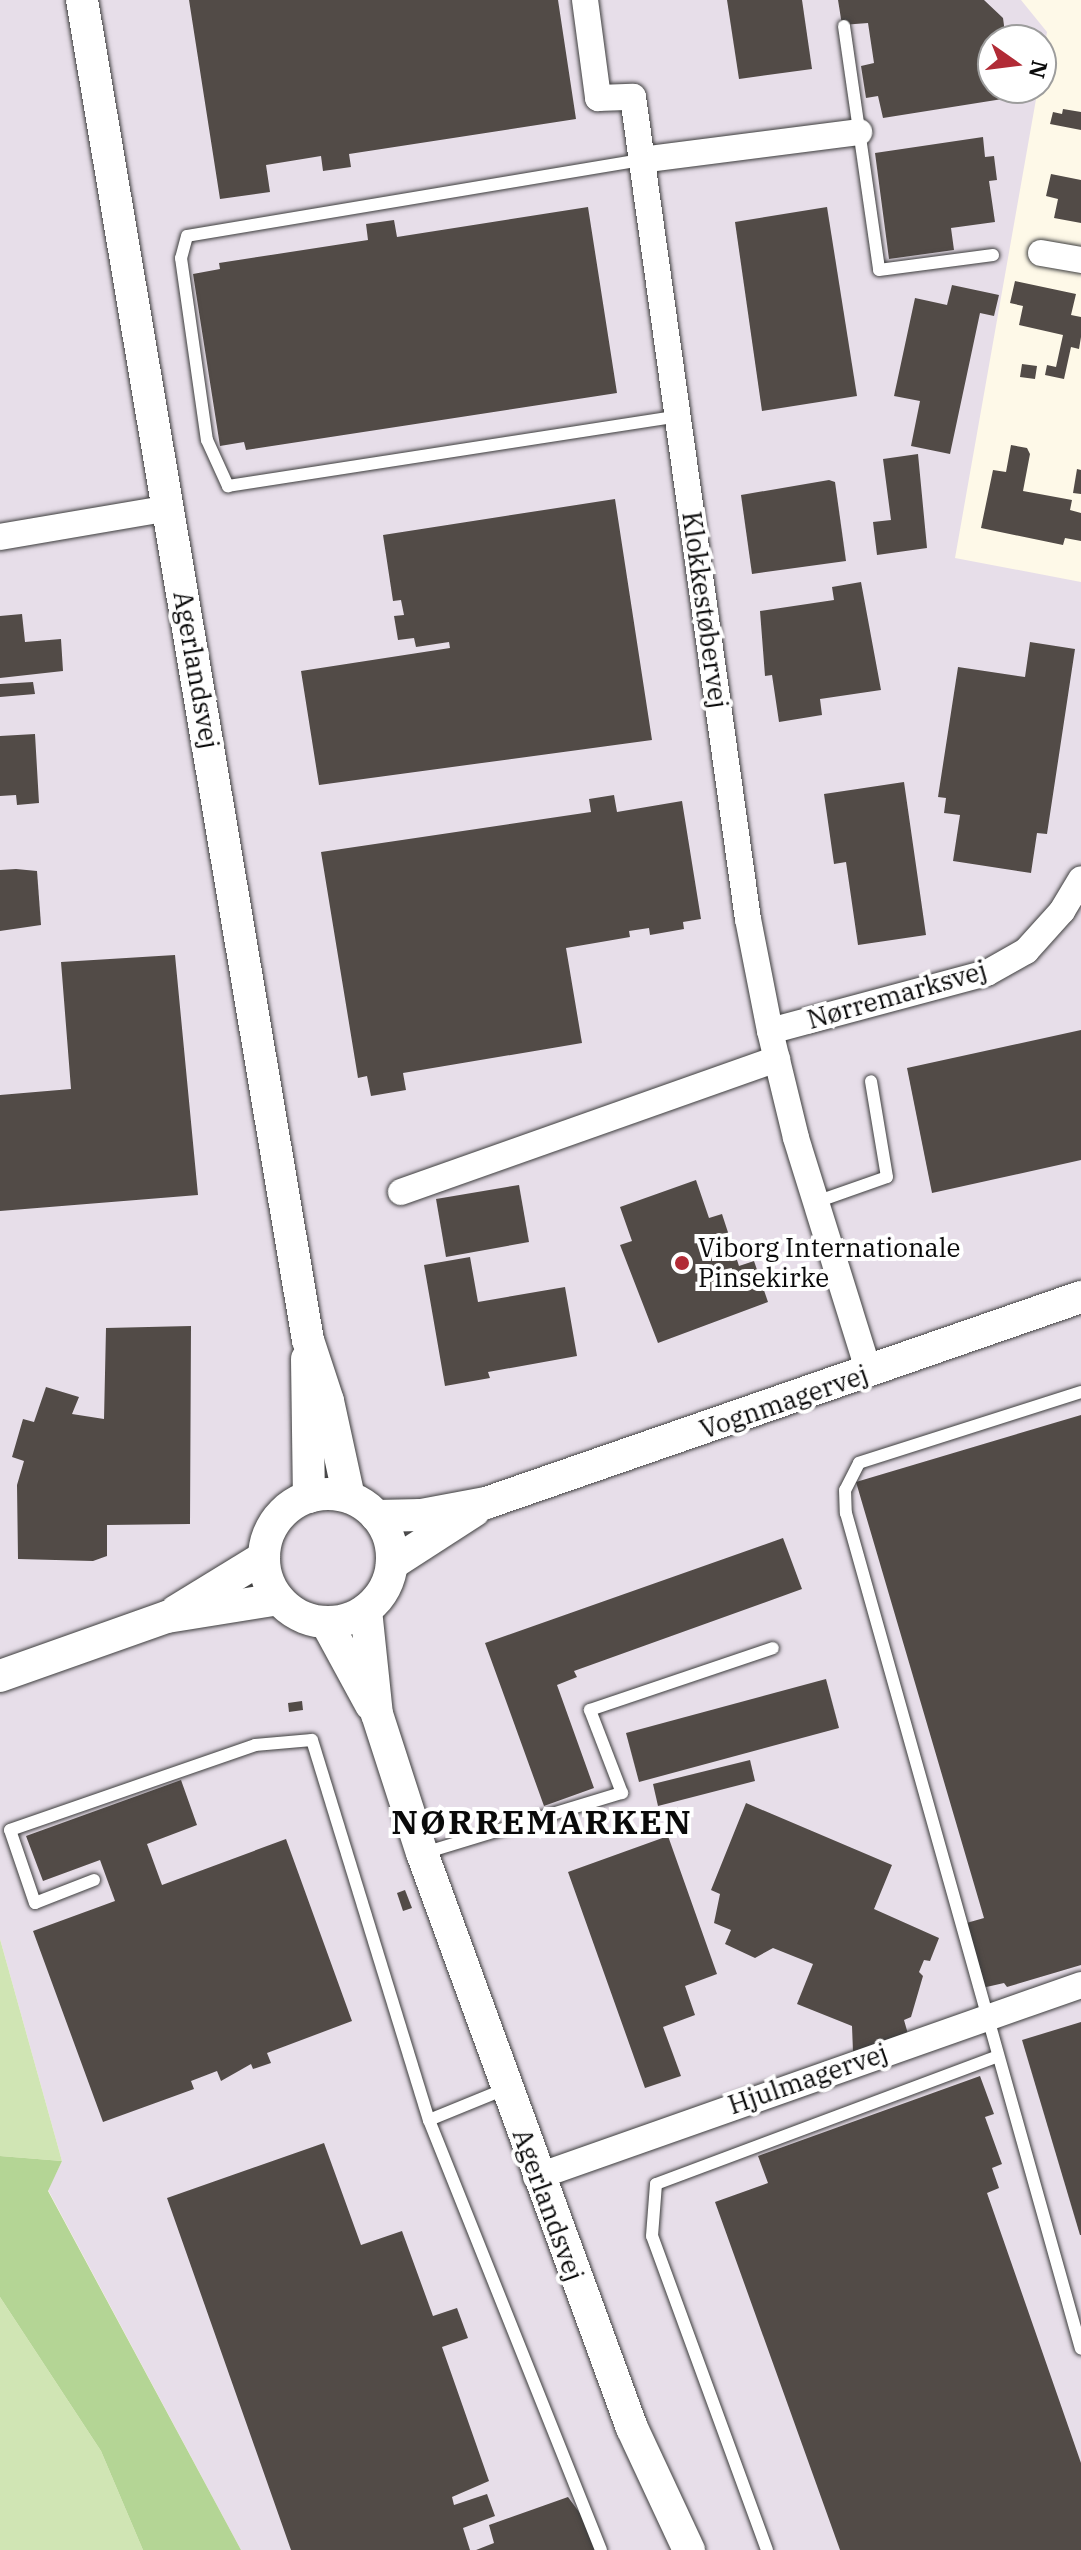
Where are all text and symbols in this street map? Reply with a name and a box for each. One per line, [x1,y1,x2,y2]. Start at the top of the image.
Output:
north arrow [977,24,1057,104]
text: N [1023,57,1055,81]
street label: Klokkestøbervej [676,510,734,710]
street label: Agerlandsvej [167,589,225,751]
street label: Nørremarksvej [804,954,990,1036]
place label: Viborg Internationale Pinsekirke [698,1232,960,1294]
marker: Viborg Internationale Pinsekirke [673,1254,691,1272]
street label: Vognmagervej [696,1359,872,1445]
district label: NØRREMARKEN [391,1802,693,1842]
street label: Hjulmagervej [724,2037,892,2121]
street label: Agerlandsvej [506,2125,590,2285]

